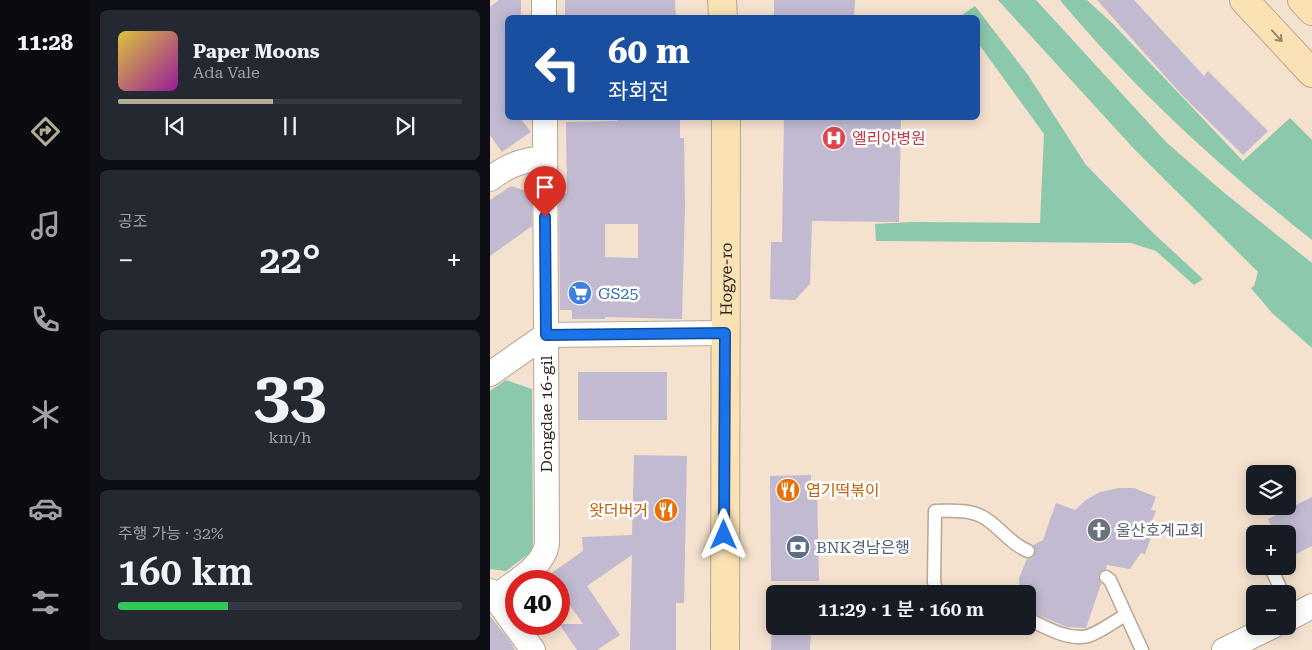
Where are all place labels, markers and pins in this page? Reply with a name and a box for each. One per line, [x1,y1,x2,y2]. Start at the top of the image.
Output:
hospital icon: 엘리야병원 [821,125,847,151]
place label: 엘리야병원 [852,129,926,148]
pin [524,166,566,217]
supermarket icon: GS25 [567,280,593,306]
place label: GS25 [598,284,638,303]
restaurant icon: 엽기떡볶이 [775,477,801,503]
place label: 엽기떡볶이 [806,481,880,500]
restaurant icon: 왓더버거 [653,497,679,523]
place label: 왓더버거 [589,501,648,520]
church icon: 울산호계교회 [1086,517,1112,543]
place label: 울산호계교회 [1116,521,1204,540]
bank icon: BNK경남은행 [785,534,811,560]
place label: BNK경남은행 [816,538,910,557]

